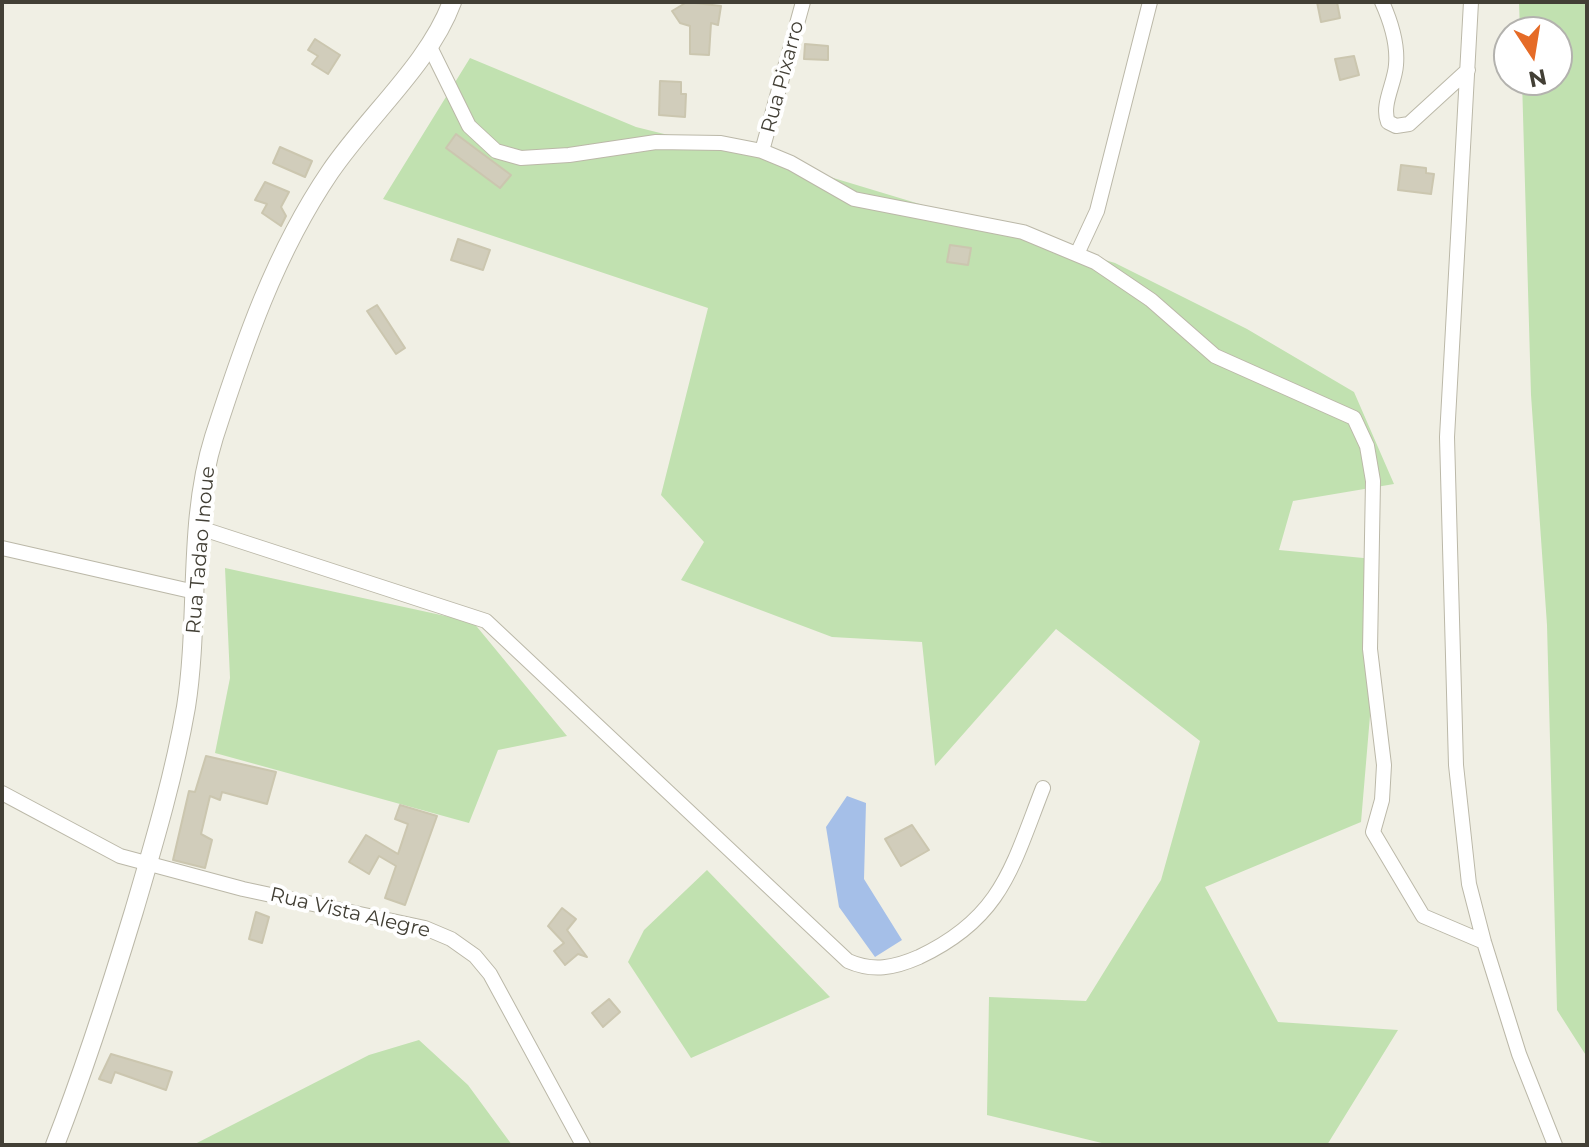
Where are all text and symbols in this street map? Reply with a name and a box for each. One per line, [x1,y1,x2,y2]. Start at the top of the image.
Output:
north arrow [1493,16,1573,96]
street label: Rua Pixarro [757,18,809,136]
text: N [1526,63,1549,93]
street label: Rua Tadao Inoue [182,465,220,635]
street label: Rua Vista Alegre [268,883,432,943]

